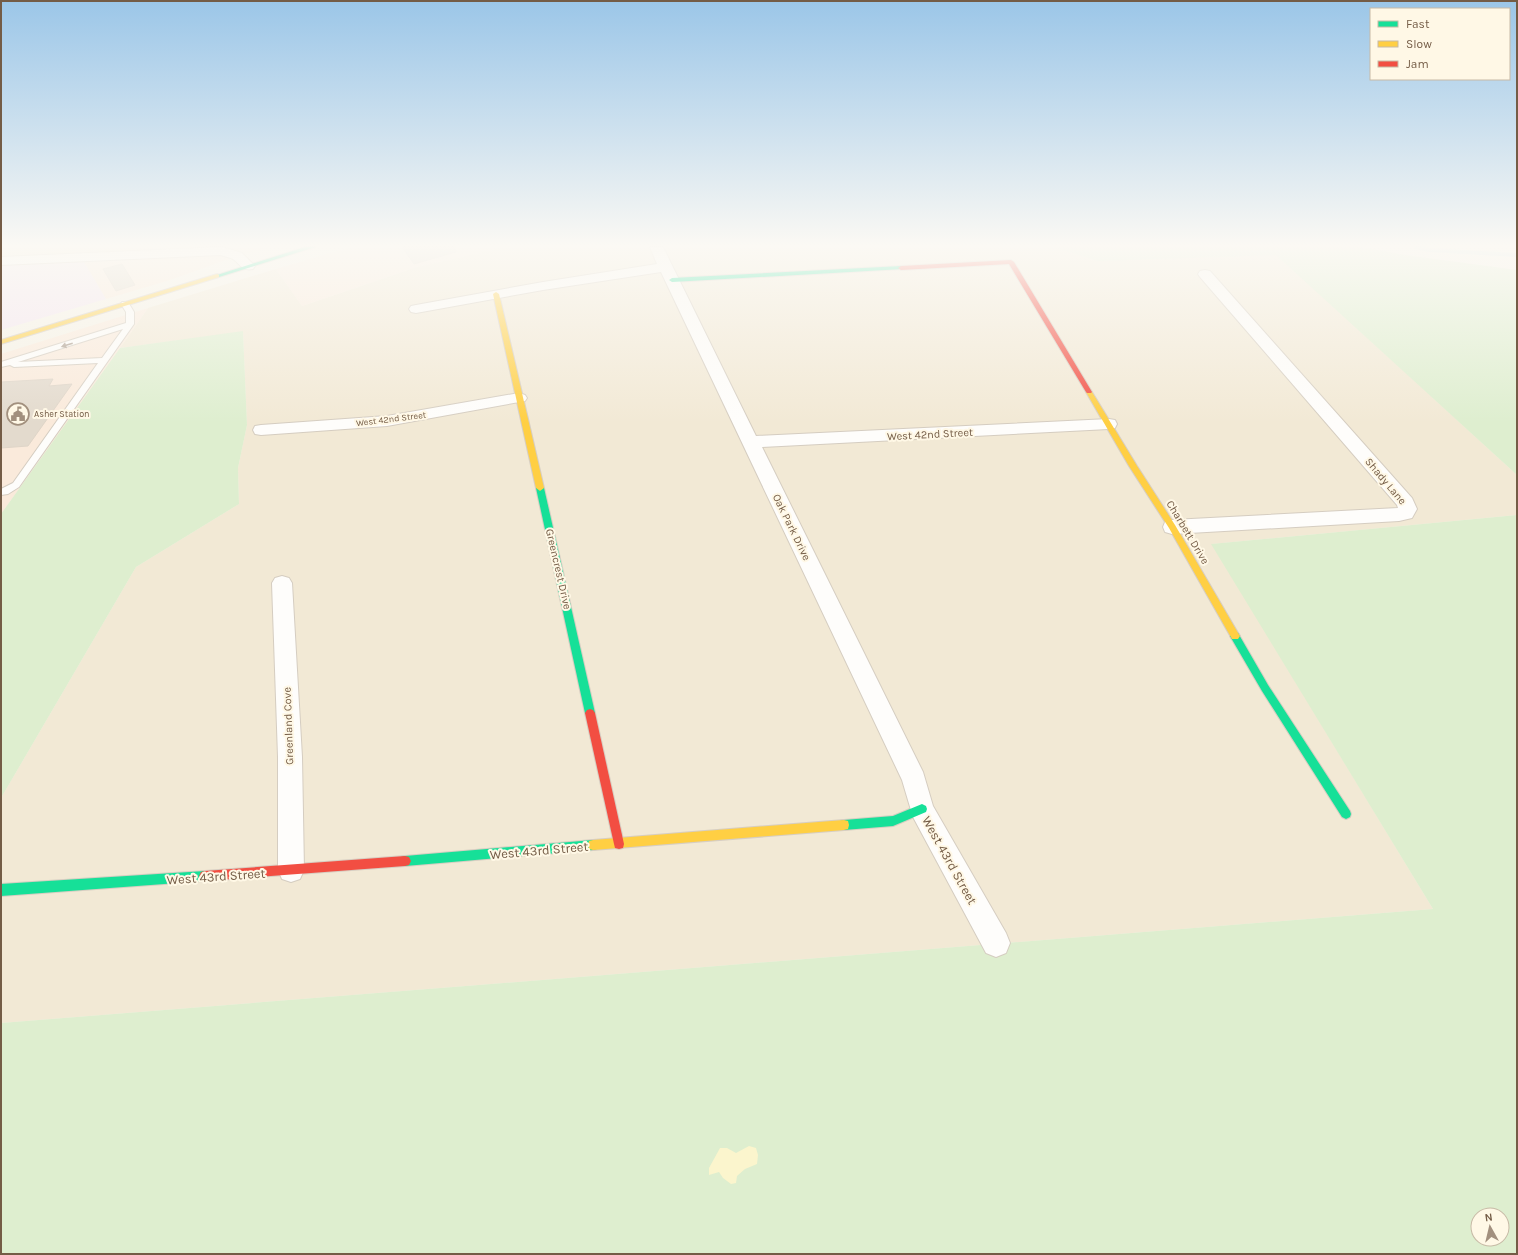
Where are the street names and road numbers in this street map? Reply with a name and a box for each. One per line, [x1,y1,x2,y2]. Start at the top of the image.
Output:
street label: West 42nd Street [355,410,427,428]
street label: West 42nd Street [887,426,973,443]
street label: Shady Lane [1362,455,1409,508]
street label: Oak Park Drive [770,492,813,563]
street label: Charbett Drive [1163,498,1212,567]
street label: Greencrest Drive [543,527,574,611]
street label: Greenland Cove [281,687,296,765]
street label: West 43rd Street [919,813,980,907]
street label: West 43rd Street [489,839,589,862]
street label: West 43rd Street [166,866,266,887]

